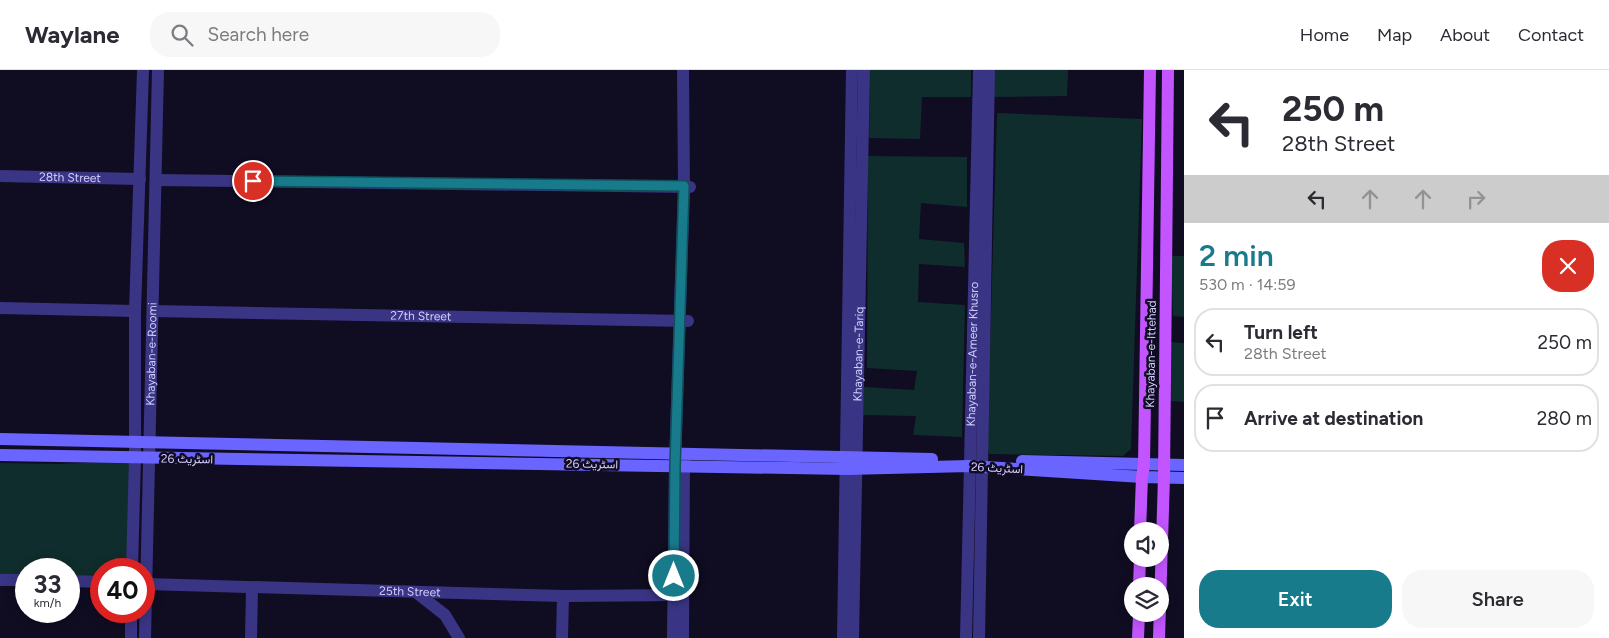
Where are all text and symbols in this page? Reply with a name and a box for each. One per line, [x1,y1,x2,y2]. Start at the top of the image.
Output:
search box [150,12,500,57]
text: Waylane [25,20,120,49]
icon: search [168,21,196,49]
text: Search here [208,23,309,46]
text: Home [1300,24,1349,46]
text: Map [1377,24,1412,46]
text: About [1440,24,1490,46]
text: Contact [1518,24,1584,46]
text: 250 m [1282,88,1384,130]
icon: left [1199,90,1264,155]
text: 28th Street [1282,130,1395,157]
pin [232,160,274,202]
icon: arrive [239,167,267,195]
street label: 28th Street [39,170,102,185]
icon: left [1303,185,1331,213]
icon: ahead [1356,185,1384,213]
icon: ahead [1409,185,1437,213]
icon: right [1462,185,1490,213]
text: 2 min [1199,237,1274,274]
button: close [1542,240,1594,292]
text: 530 m · 14:59 [1199,275,1296,294]
street label: Khayaban-e-Ameer Khusro [964,282,981,427]
street label: Khayaban-e-Ittehad [1143,300,1159,408]
street label: Khayaban-e-Roomi [143,302,160,406]
street label: Khayaban-e-Tariq [851,307,866,402]
street label: 27th Street [390,308,452,324]
text: Turn left [1244,321,1318,344]
icon: left [1201,328,1229,356]
text: 250 m [1537,331,1592,354]
text: 28th Street [1244,344,1327,363]
icon: arrive [1201,404,1229,432]
text: Arrive at destination [1244,407,1423,430]
text: 280 m [1537,407,1592,430]
street label: اسٹریٹ 26 [161,452,213,467]
street label: اسٹریٹ 26 [566,457,618,472]
street label: اسٹریٹ 26 [970,460,1023,477]
map controls [1124,522,1169,622]
button: sound [1124,522,1169,567]
position arrow [647,549,699,601]
speed limit sign: 40 [90,558,155,623]
text: 33 [34,569,61,599]
button: Exit [1199,570,1392,628]
button: Share [1402,570,1594,628]
button: layers [1124,577,1169,622]
street label: 25th Street [379,584,441,599]
text: km/h [34,596,61,610]

